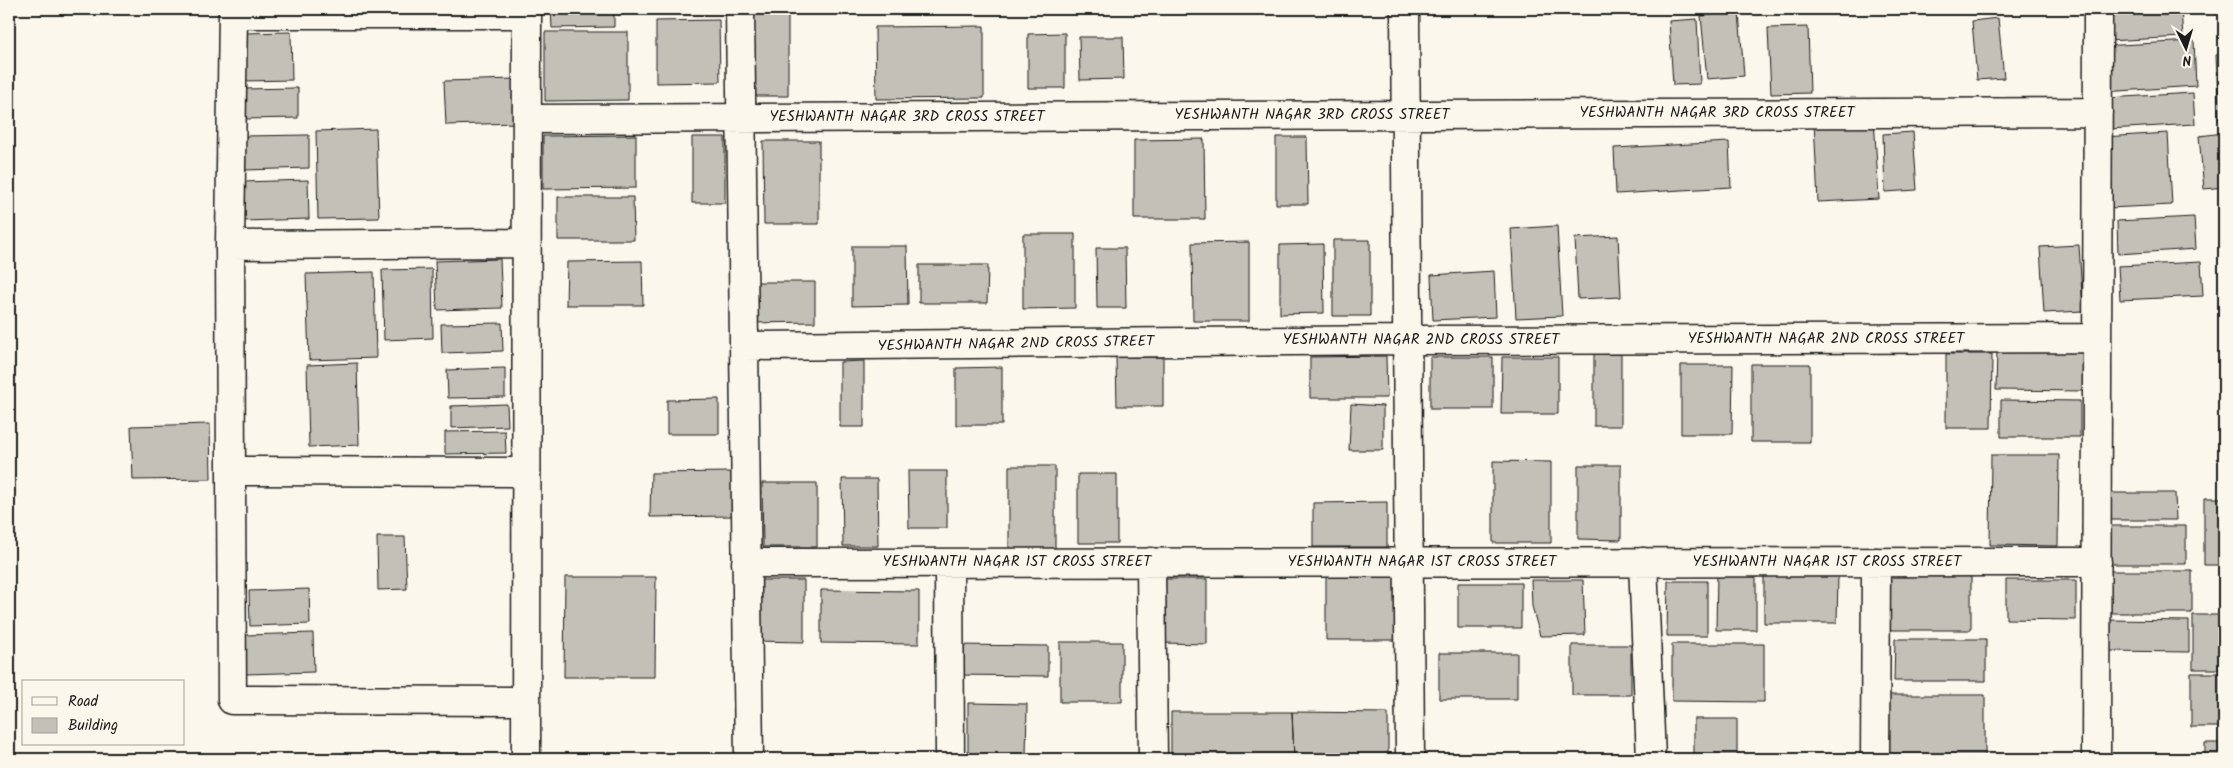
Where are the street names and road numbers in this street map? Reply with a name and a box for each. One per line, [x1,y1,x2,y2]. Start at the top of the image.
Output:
street label: YESHWANTH NAGAR 3RD CROSS STREET [1579,101,1857,125]
street label: YESHWANTH NAGAR 3RD CROSS STREET [1174,103,1452,127]
street label: YESHWANTH NAGAR 3RD CROSS STREET [769,105,1047,129]
street label: YESHWANTH NAGAR 2ND CROSS STREET [1688,327,1966,351]
street label: YESHWANTH NAGAR 2ND CROSS STREET [1283,328,1561,352]
street label: YESHWANTH NAGAR 2ND CROSS STREET [877,330,1156,358]
street label: YESHWANTH NAGAR 1ST CROSS STREET [883,550,1153,574]
street label: YESHWANTH NAGAR 1ST CROSS STREET [1288,550,1558,574]
street label: YESHWANTH NAGAR 1ST CROSS STREET [1693,550,1963,574]

